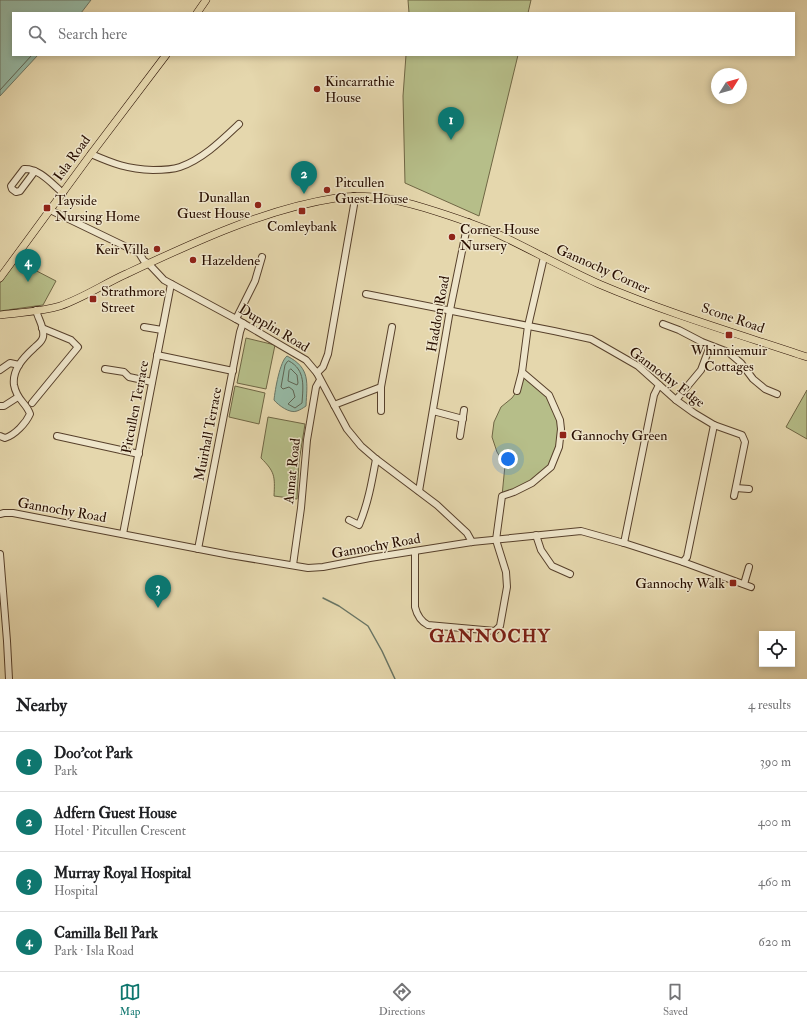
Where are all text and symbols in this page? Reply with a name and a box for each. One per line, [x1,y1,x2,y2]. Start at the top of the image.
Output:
search box [12,12,795,56]
icon: search [26,23,48,45]
text: Search here [58,25,127,44]
north arrow [711,68,747,104]
place label: Kincarrathie House [325,73,395,106]
marker: Kincarrathie House [312,84,322,94]
pin: 1 [438,107,464,140]
street label: Isla Road [50,132,94,184]
pin: 2 [291,161,317,194]
place label: Pitcullen Guest House [335,174,408,207]
marker: Pitcullen Guest House [322,185,332,195]
place label: Dunallan Guest House [177,189,250,222]
place label: Tayside Nursing Home [55,192,140,225]
marker: Dunallan Guest House [253,200,263,210]
marker: Tayside Nursing Home [42,203,52,213]
marker: Comleybank [297,206,307,216]
place label: Comleybank [267,218,337,236]
place label: Corner House Nursery [460,221,540,255]
marker: Corner House Nursery [447,232,457,242]
place label: Keir Villa [95,241,149,258]
street label: Gannochy Corner [553,241,653,299]
marker: Keir Villa [152,244,162,254]
pin: 4 [15,249,41,282]
place label: Hazeldene [201,252,260,269]
marker: Hazeldene [188,255,198,265]
street label: Haddon Road [423,274,453,353]
place label: Strathmore Street [101,283,165,316]
marker: Strathmore Street [88,294,98,304]
street label: Scone Road [699,299,767,337]
street label: Dupplin Road [235,300,313,357]
marker: Whinniemuir Cottages [724,330,734,340]
place label: Whinniemuir Cottages [690,342,768,375]
street label: Gannochy Edge [625,343,708,412]
street label: Pitcullen Terrace [118,359,152,455]
street label: Muirhall Terrace [191,386,225,482]
place label: Gannochy Green [571,427,667,445]
marker: Gannochy Green [558,430,568,440]
street label: Annat Road [280,437,304,506]
your location [498,449,518,469]
street label: Gannochy Road [16,494,108,527]
street label: Gannochy Road [330,530,422,563]
pin: 3 [145,575,171,608]
place label: Gannochy Walk [635,575,725,593]
marker: Gannochy Walk [728,578,738,588]
district label: GANNOCHY [429,625,551,648]
map controls [759,631,795,667]
button: locate [759,631,795,667]
text: Nearby [16,695,67,716]
text: 4 results [748,697,791,713]
text: Doo'cot Park [54,744,133,763]
text: 1 [27,754,31,770]
text: 390 m [760,754,791,770]
text: Park [54,763,78,779]
text: Adfern Guest House [54,804,177,823]
text: 2 [26,814,32,830]
text: 400 m [758,814,791,830]
text: Hotel · Pitcullen Crescent [54,823,186,839]
text: Murray Royal Hospital [54,864,191,883]
text: 3 [27,874,32,890]
text: 460 m [758,874,791,890]
text: Hospital [54,883,98,899]
text: Camilla Bell Park [54,924,158,943]
text: 4 [25,934,33,950]
text: 620 m [758,934,791,950]
text: Park · Isla Road [54,943,134,959]
tab: Map [119,981,141,1018]
tab: Directions [379,981,425,1018]
tab: Saved [663,981,688,1018]

